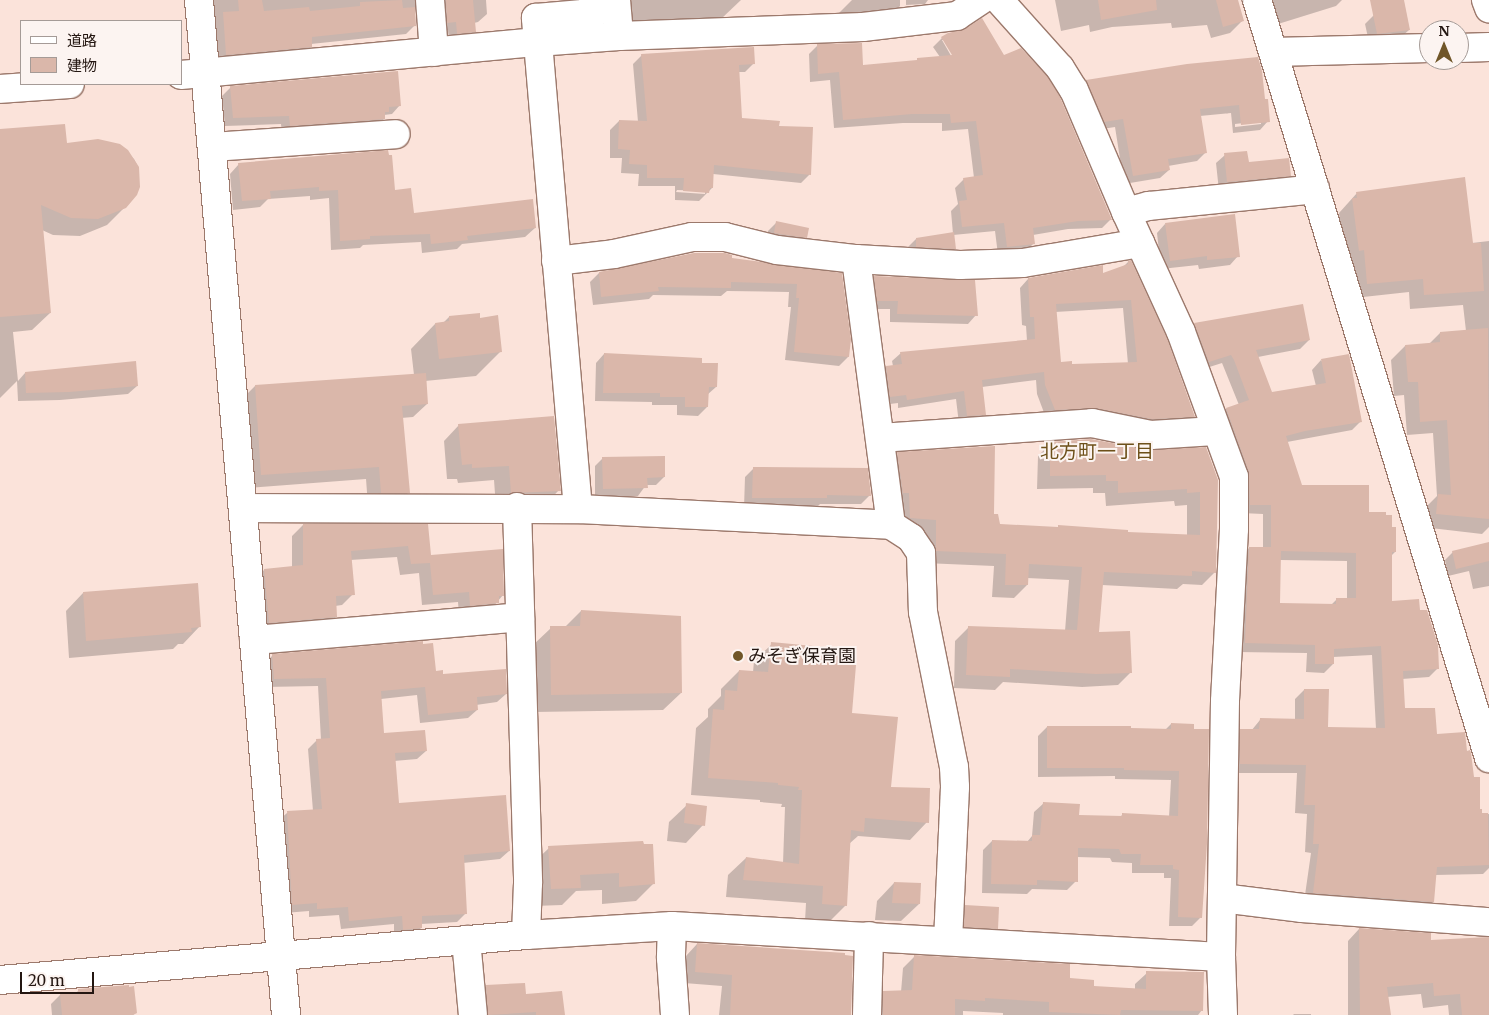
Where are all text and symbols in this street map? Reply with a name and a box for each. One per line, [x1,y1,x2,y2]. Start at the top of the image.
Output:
legend [20,20,182,85]
north arrow [1419,20,1469,70]
text: N [1438,22,1450,40]
text: 道路 [67,31,97,50]
text: 建物 [67,56,97,75]
district label: 北方町一丁目 [1040,441,1154,463]
place label: みそぎ保育園 [748,645,856,667]
marker: みそぎ保育園 [732,650,744,662]
scale bar [22,962,96,994]
text: 20 m [28,971,65,990]

